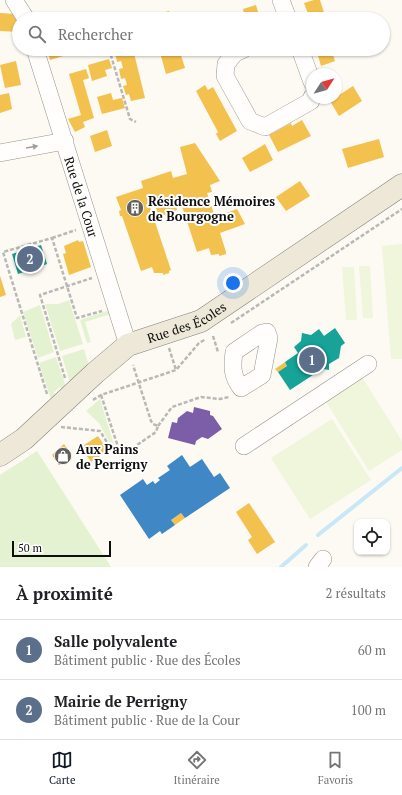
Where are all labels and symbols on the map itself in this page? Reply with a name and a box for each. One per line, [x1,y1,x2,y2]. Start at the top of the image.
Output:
north arrow [306,68,342,104]
one-way arrow [26,144,38,150]
street label: Rue de la Cour [60,154,103,240]
place label: Résidence Mémoires de Bourgogne [148,192,275,225]
building icon: Résidence Mémoires de Bourgogne [125,198,145,218]
pin: 2 [17,244,43,274]
your location [223,273,243,293]
street label: Rue des Écoles [145,298,230,347]
pin: 1 [299,345,325,375]
place label: Aux Pains de Perrigny [76,440,148,473]
shop icon: Aux Pains de Perrigny [53,446,73,466]
scale bar [12,539,111,558]

